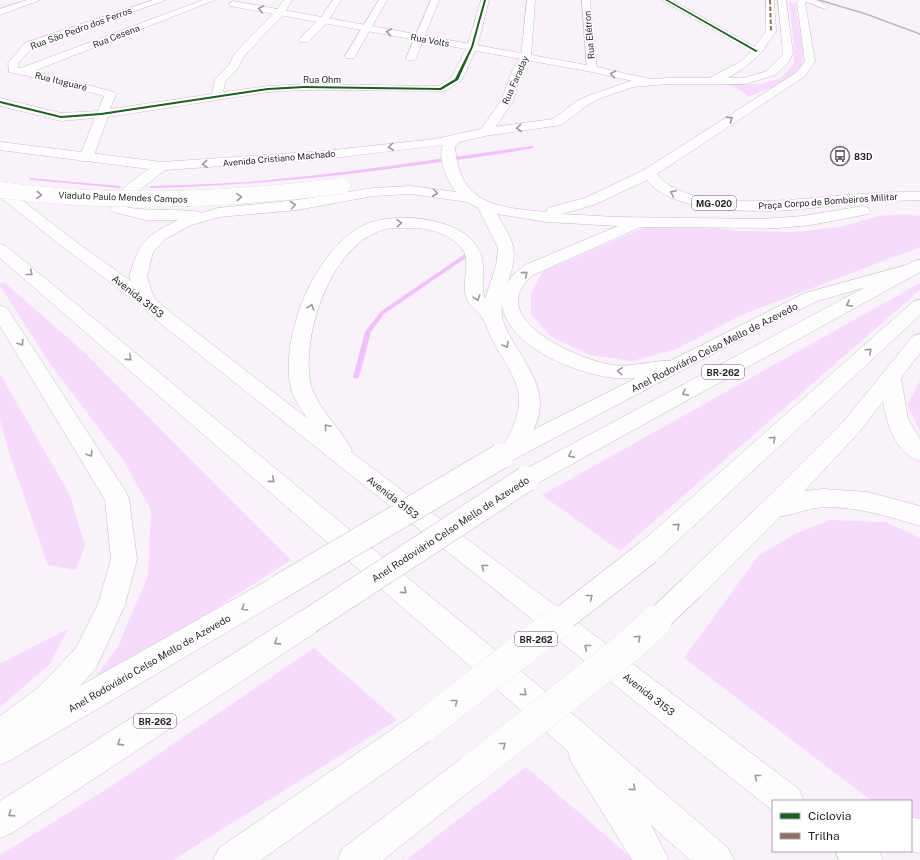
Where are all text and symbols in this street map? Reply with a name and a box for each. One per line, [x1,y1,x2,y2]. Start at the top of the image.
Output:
street label: Rua São Pedro dos Ferros [29,4,134,52]
one-way arrow [258,6,264,14]
street label: Rua Elétron [581,10,597,60]
street label: Rua Cesena [91,22,141,50]
one-way arrow [386,29,392,37]
street label: Rua Volts [410,31,451,49]
street label: Rua Faraday [499,54,531,106]
street label: Rua Itaguaré [34,69,88,93]
one-way arrow [610,70,616,78]
street label: Rua Ohm [303,74,341,85]
one-way arrow [726,117,733,124]
one-way arrow [516,123,522,132]
one-way arrow [388,143,394,152]
bus stop icon: 83D [829,145,851,167]
street label: Avenida Cristiano Machado [222,148,336,168]
place label: 83D [854,151,873,162]
one-way arrow [202,160,208,169]
one-way arrow [432,188,438,197]
street label: Viaduto Paulo Mendes Campos [58,189,188,205]
one-way arrow [36,190,42,199]
one-way arrow [670,190,677,198]
street label: Praça Corpo de Bombeiros Militar [758,191,899,211]
one-way arrow [236,193,242,202]
road number: MG-020 [692,196,736,210]
one-way arrow [290,201,296,210]
one-way arrow [396,219,402,228]
one-way arrow [26,269,33,276]
one-way arrow [520,271,528,278]
street label: Avenida 3153 [110,272,166,320]
one-way arrow [472,294,481,301]
street label: Anel Rodoviário Celso Mello de Azevedo [629,299,800,394]
one-way arrow [846,299,853,307]
one-way arrow [306,303,315,310]
one-way arrow [17,339,24,346]
one-way arrow [501,341,508,349]
one-way arrow [864,349,872,356]
one-way arrow [124,353,132,360]
road number: BR-262 [702,365,744,379]
one-way arrow [617,367,623,376]
one-way arrow [682,388,690,395]
one-way arrow [325,424,332,431]
one-way arrow [768,436,776,443]
one-way arrow [86,450,93,457]
one-way arrow [568,450,575,457]
street label: Avenida 3153 [365,473,421,521]
street label: Anel Rodoviário Celso Mello de Azevedo [369,473,531,585]
one-way arrow [268,476,275,483]
one-way arrow [672,523,680,531]
one-way arrow [482,565,489,572]
one-way arrow [399,587,406,594]
one-way arrow [586,595,593,602]
one-way arrow [241,603,248,610]
street label: Anel Rodoviário Celso Mello de Azevedo [66,611,233,715]
road number: BR-262 [515,632,557,646]
one-way arrow [633,635,641,642]
one-way arrow [274,637,281,644]
one-way arrow [584,644,591,651]
street label: Avenida 3153 [621,670,677,718]
one-way arrow [520,689,527,696]
one-way arrow [450,700,457,707]
road number: BR-262 [134,714,176,728]
one-way arrow [118,738,125,745]
one-way arrow [499,743,506,750]
one-way arrow [754,775,761,782]
one-way arrow [628,783,636,790]
legend [772,800,912,852]
one-way arrow [8,809,15,817]
text: Ciclovia [808,809,851,823]
text: Trilha [808,829,840,843]

